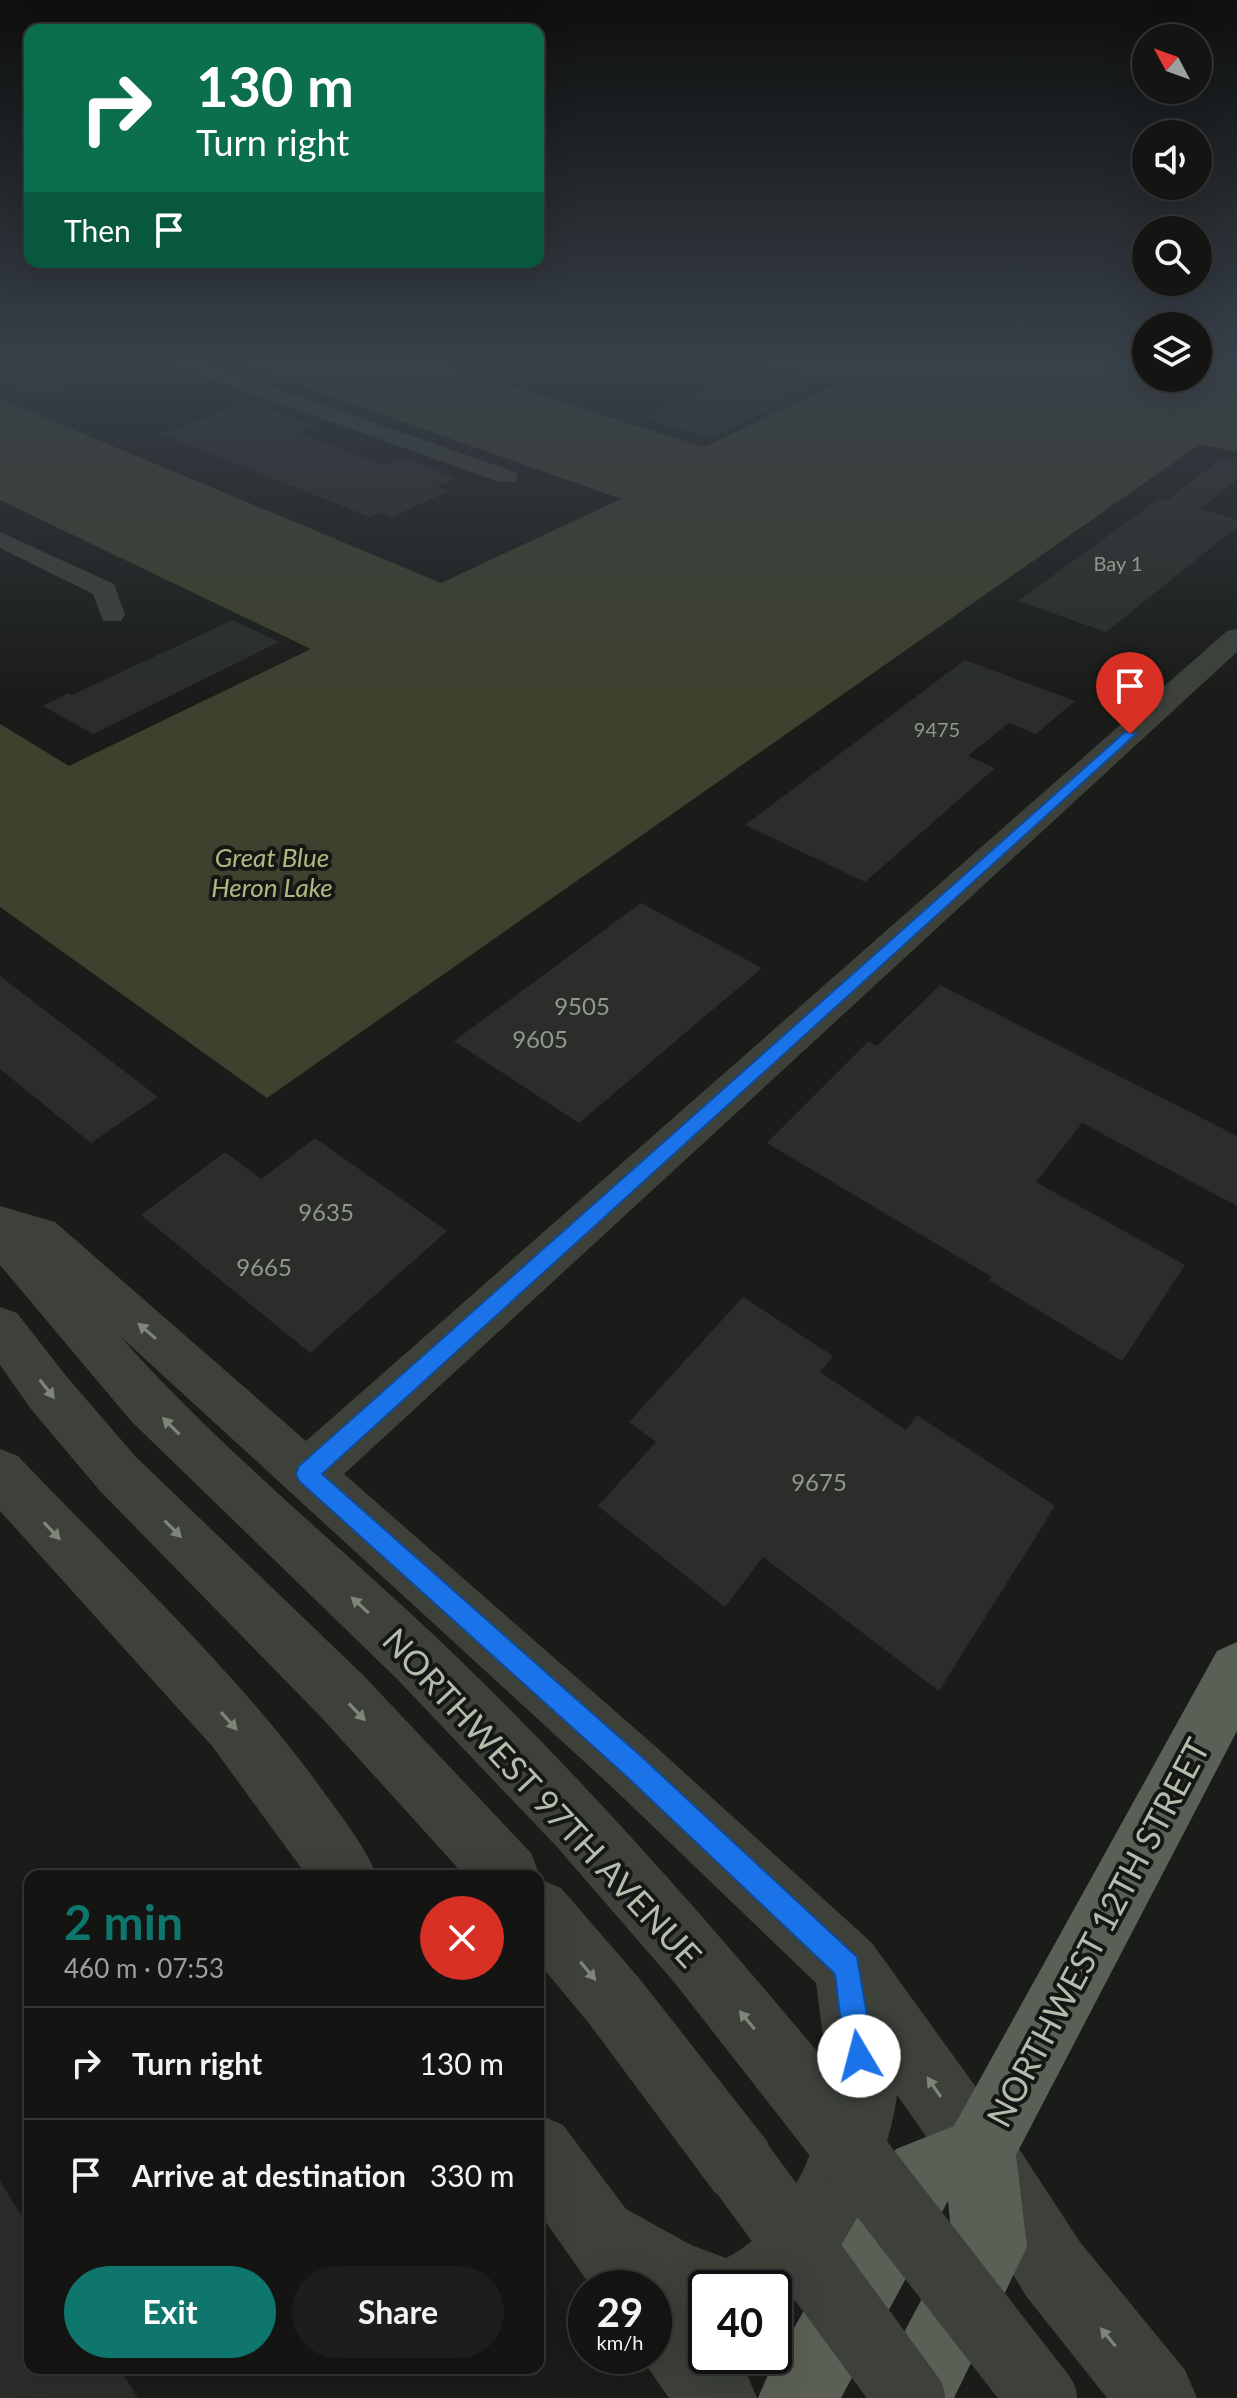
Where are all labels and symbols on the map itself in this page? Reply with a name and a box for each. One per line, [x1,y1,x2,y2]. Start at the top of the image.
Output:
north arrow [1132,24,1212,104]
house number: Bay 1 [1093,551,1143,575]
pin [1096,652,1164,734]
house number: 9475 [914,717,960,741]
water label: Great Blue Heron Lake [211,841,333,903]
house number: 9505 [554,991,610,1020]
house number: 9605 [512,1024,568,1053]
house number: 9635 [298,1197,354,1226]
house number: 9665 [236,1252,292,1281]
one-way arrow [138,1323,158,1340]
one-way arrow [38,1379,54,1400]
one-way arrow [162,1417,180,1436]
house number: 9675 [791,1467,847,1496]
one-way arrow [163,1519,182,1538]
one-way arrow [43,1521,61,1540]
one-way arrow [351,1596,370,1614]
street label: NORTHWEST 97TH AVENUE [375,1619,711,1975]
one-way arrow [348,1702,366,1721]
one-way arrow [220,1712,238,1731]
street label: NORTHWEST 12TH STREET [977,1731,1217,2133]
one-way arrow [579,1960,596,1980]
one-way arrow [739,2010,756,2030]
position arrow [817,2014,901,2098]
one-way arrow [926,2076,942,2097]
speed limit sign: 40 [688,2270,792,2374]
one-way arrow [1101,2327,1117,2347]

